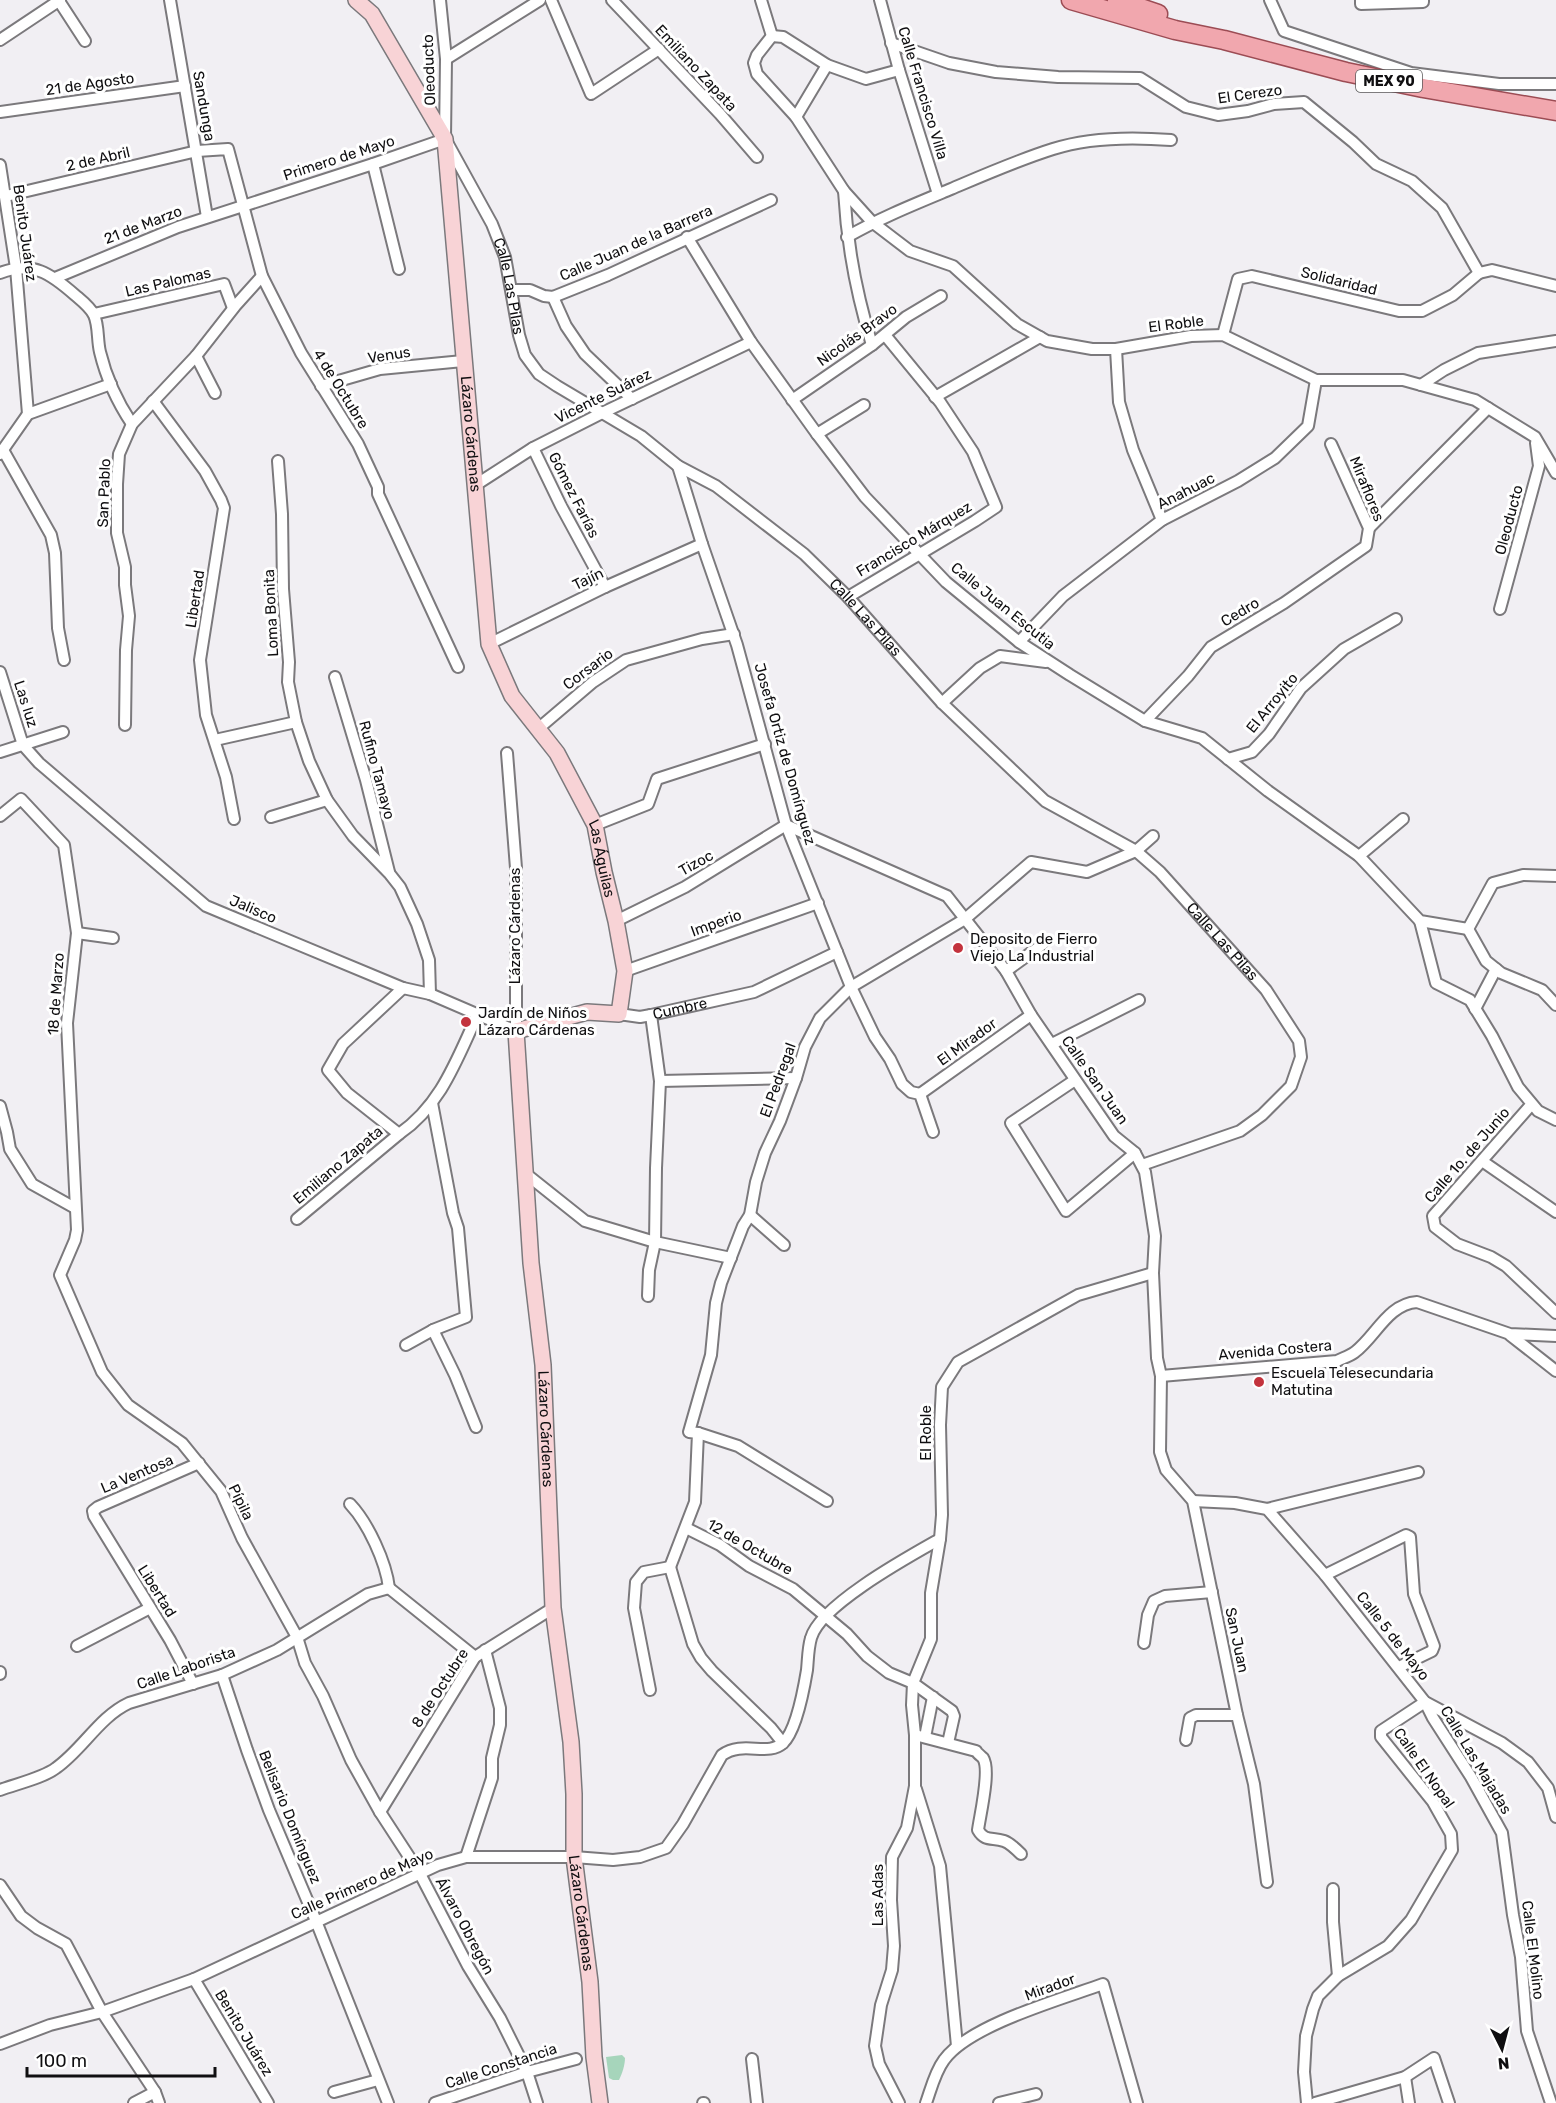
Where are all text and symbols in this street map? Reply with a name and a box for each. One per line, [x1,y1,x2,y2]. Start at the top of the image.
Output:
street label: Emiliano Zapata [651,21,741,115]
street label: Calle Francisco Villa [894,24,952,162]
street label: Oleoducto [419,34,439,106]
street label: 21 de Agosto [45,69,135,99]
street label: Sandunga [189,69,219,143]
road number: MEX 90 [1356,70,1422,92]
street label: El Cerezo [1217,81,1283,107]
street label: Primero de Mayo [281,131,397,185]
street label: 2 de Abril [64,143,132,175]
street label: Benito Juárez [9,183,41,283]
street label: Calle Juan de la Barrera [557,201,715,285]
street label: 21 de Marzo [102,202,184,248]
street label: Calle Las Pilas [489,235,528,336]
street label: Las Palomas [123,263,213,301]
street label: Solidaridad [1299,263,1379,299]
street label: Nicolás Bravo [813,300,901,370]
street label: El Roble [1147,312,1205,336]
street label: Venus [366,343,412,367]
street label: 4 de Octubre [309,346,373,432]
street label: Vicente Suárez [552,365,655,427]
street label: Lázaro Cárdenas [457,375,485,493]
street label: Gómez Farías [545,449,603,541]
street label: Miraflores [1346,454,1388,524]
street label: San Pablo [94,458,114,528]
street label: Anahuac [1154,469,1218,513]
street label: Oleoducto [1491,483,1527,557]
street label: Francisco Márquez [853,497,975,581]
street label: Calle Juan Escutia [947,558,1059,654]
street label: Tajín [570,564,606,594]
street label: Libertad [182,569,208,629]
street label: Loma Bonita [260,569,282,657]
street label: Calle Las Pilas [826,575,905,660]
street label: Cedro [1218,594,1262,630]
street label: Corsario [559,644,617,694]
street label: Josefa Ortiz de Domínguez [750,661,820,847]
street label: El Arroyito [1242,669,1302,737]
street label: Las luz [10,678,42,730]
street label: Rufino Tamayo [355,719,399,821]
street label: Las Águilas [585,816,619,899]
street label: Tizoc [676,846,716,880]
street label: Lázaro Cárdenas [506,867,524,984]
street label: Jalisco [227,891,279,927]
street label: Calle Las Pilas [1183,899,1262,984]
street label: Imperio [688,906,744,940]
place label: Deposito de Fierro Viejo La Industrial [970,930,1097,965]
marker: Deposito de Fierro Viejo La Industrial [951,941,965,955]
street label: 18 de Marzo [44,952,68,1036]
street label: Cumbre [651,994,709,1023]
place label: Jardín de Niños Lázaro Cárdenas [478,1004,595,1039]
street label: El Mirador [934,1014,1000,1070]
marker: Jardín de Niños Lázaro Cárdenas [459,1015,473,1029]
street label: Calle San Juan [1058,1032,1132,1128]
street label: El Pedregal [756,1040,800,1120]
street label: Calle 1o. de Junio [1421,1104,1513,1206]
street label: Emiliano Zapata [289,1122,387,1208]
street label: Avenida Costera [1217,1336,1333,1364]
place label: Escuela Telesecundaria Matutina [1271,1364,1434,1399]
street label: Lázaro Cárdenas [534,1370,557,1488]
marker: Escuela Telesecundaria Matutina [1252,1375,1266,1389]
street label: El Roble [917,1405,935,1461]
street label: La Ventosa [98,1451,176,1497]
street label: Pípila [225,1481,257,1523]
street label: 12 de Octubre [704,1515,796,1579]
street label: Libertad [134,1562,180,1620]
street label: Calle 5 de Mayo [1353,1588,1433,1684]
street label: San Juan [1221,1606,1253,1674]
street label: Calle Laborista [134,1643,238,1693]
street label: 8 de Octubre [408,1645,472,1731]
street label: Calle Las Majadas [1437,1703,1516,1818]
street label: Calle El Nopal [1390,1724,1458,1812]
street label: Belisario Domínguez [255,1748,325,1887]
street label: Calle Primero de Mayo [288,1844,436,1924]
street label: Lázaro Cárdenas [565,1854,598,1972]
street label: Las Adas [869,1863,887,1926]
street label: Álvaro Obregón [432,1874,498,1978]
street label: Calle El Molino [1518,1900,1548,2000]
street label: Mirador [1022,1969,1078,2004]
street label: Benito Juárez [211,1987,277,2080]
north arrow [1472,2019,1532,2079]
street label: Calle Constancia [443,2039,559,2093]
scale bar [27,2040,214,2078]
text: 100 m [36,2050,87,2072]
text: N [1497,2053,1510,2073]

